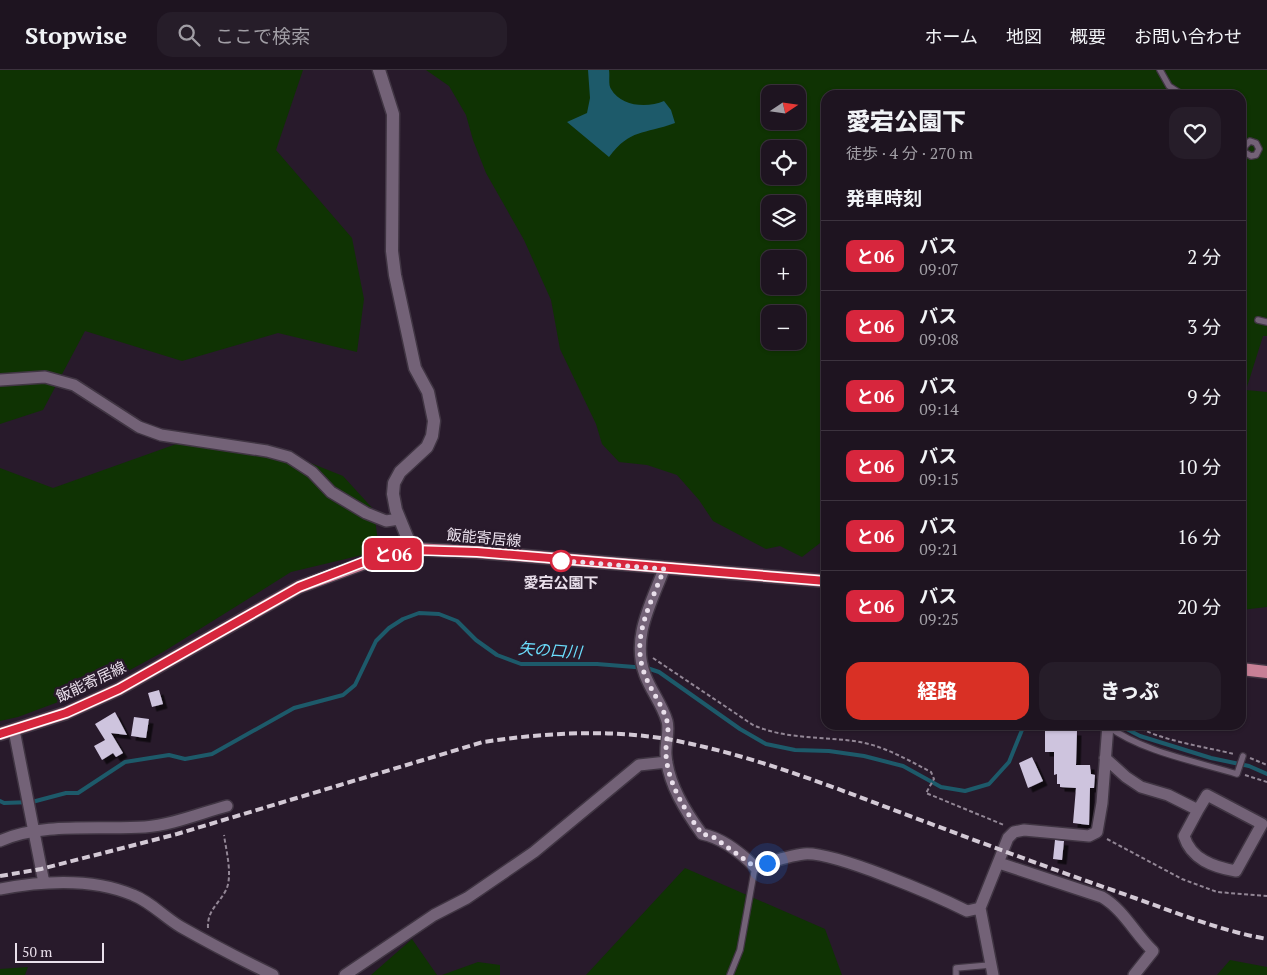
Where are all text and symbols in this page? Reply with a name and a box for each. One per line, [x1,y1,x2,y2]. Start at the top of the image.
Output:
search box [157,12,507,57]
text: Stopwise [25,19,127,51]
icon: search [175,21,203,49]
text: ここで検索 [215,23,310,48]
text: ホーム [925,24,978,48]
text: 地図 [1006,24,1042,48]
text: 概要 [1070,24,1106,48]
text: お問い合わせ [1134,24,1242,48]
north arrow [761,85,806,130]
map controls [761,85,806,350]
text: 愛宕公園下 [846,105,966,137]
button: heart [1169,107,1221,159]
button: locate [761,140,806,185]
text: 徒歩 · 4 分 · 270 m [846,142,973,164]
text: 発車時刻 [846,185,922,210]
button: layers [761,195,806,240]
text: バス [919,233,957,258]
text: と06 [856,244,894,268]
text: 2 分 [1187,244,1221,269]
button: + [761,250,806,295]
text: 09:07 [919,258,959,280]
text: バス [919,303,957,328]
button: − [761,305,806,350]
text: と06 [856,314,894,338]
text: 3 分 [1187,314,1221,339]
text: 09:08 [919,328,959,350]
text: バス [919,373,957,398]
text: と06 [856,384,894,408]
text: 9 分 [1187,384,1221,409]
text: 09:14 [919,398,959,420]
text: バス [919,443,957,468]
text: と06 [856,454,894,478]
text: 10 分 [1177,454,1221,479]
text: 09:15 [919,468,959,490]
text: バス [919,513,957,538]
street label: 飯能寄居線 [446,524,522,550]
text: と06 [856,524,894,548]
text: 16 分 [1177,524,1221,549]
line badge: と06 [364,538,422,570]
text: 09:21 [919,538,959,560]
text: と06 [374,542,412,566]
marker: 愛宕公園下 [550,550,572,572]
place label: 愛宕公園下 [523,572,599,592]
text: バス [919,583,957,608]
text: と06 [856,594,894,618]
text: 20 分 [1177,594,1221,619]
text: 09:25 [919,608,959,630]
water label: 矢の口川 [517,637,585,663]
street label: 飯能寄居線 [52,656,129,706]
button: 経路 [846,662,1029,720]
button: きっぷ [1039,662,1221,720]
your location [755,851,780,876]
scale bar [15,940,104,963]
text: 50 m [22,942,52,961]

